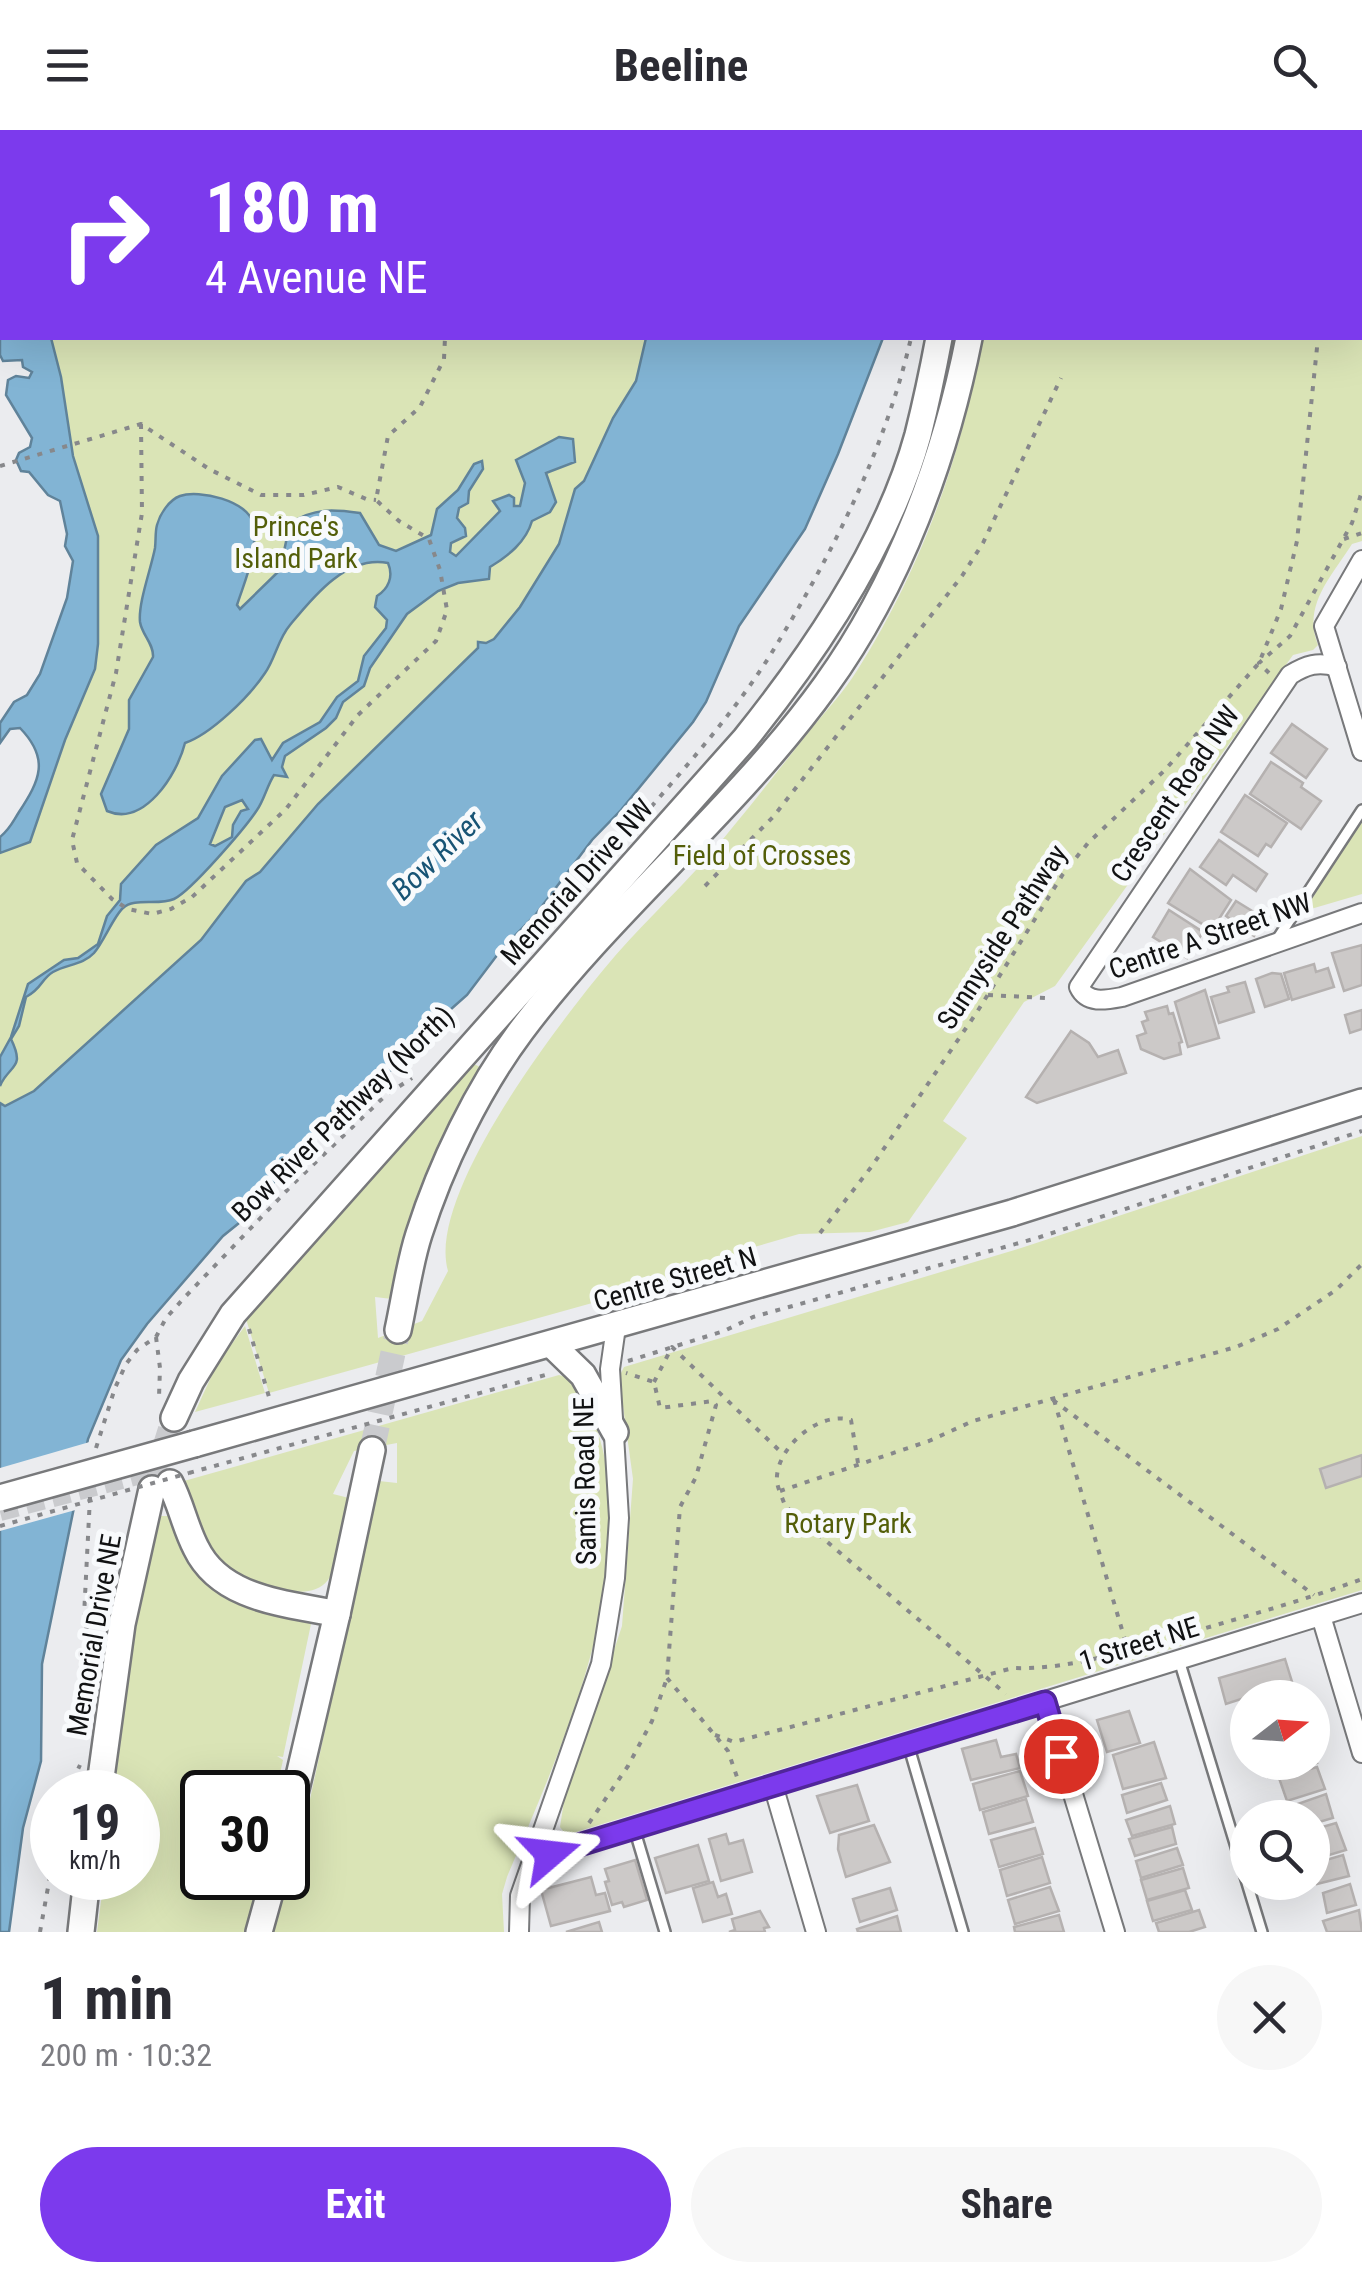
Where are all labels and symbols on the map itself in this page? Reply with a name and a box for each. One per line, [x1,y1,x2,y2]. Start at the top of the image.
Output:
park label: Prince's Island Park [234,510,358,575]
street label: Crescent Road NW [1104,700,1246,888]
street label: Memorial Drive NW [494,792,660,972]
water label: Bow River [384,802,491,907]
street label: Sunnyside Pathway [930,838,1074,1035]
park label: Field of Crosses [673,839,851,872]
street label: Centre A Street NW [1104,886,1316,986]
street label: Bow River Pathway (North) [225,1000,461,1228]
street label: Centre Street N [590,1240,760,1318]
street label: Samis Road NE [567,1396,603,1566]
park label: Rotary Park [784,1507,912,1540]
street label: Memorial Drive NE [60,1532,128,1738]
street label: 1 Street NE [1075,1610,1203,1678]
north arrow [1230,1680,1330,1780]
pin [1019,1714,1104,1799]
speed limit sign: 30 [180,1770,310,1900]
position arrow [498,1802,602,1906]

